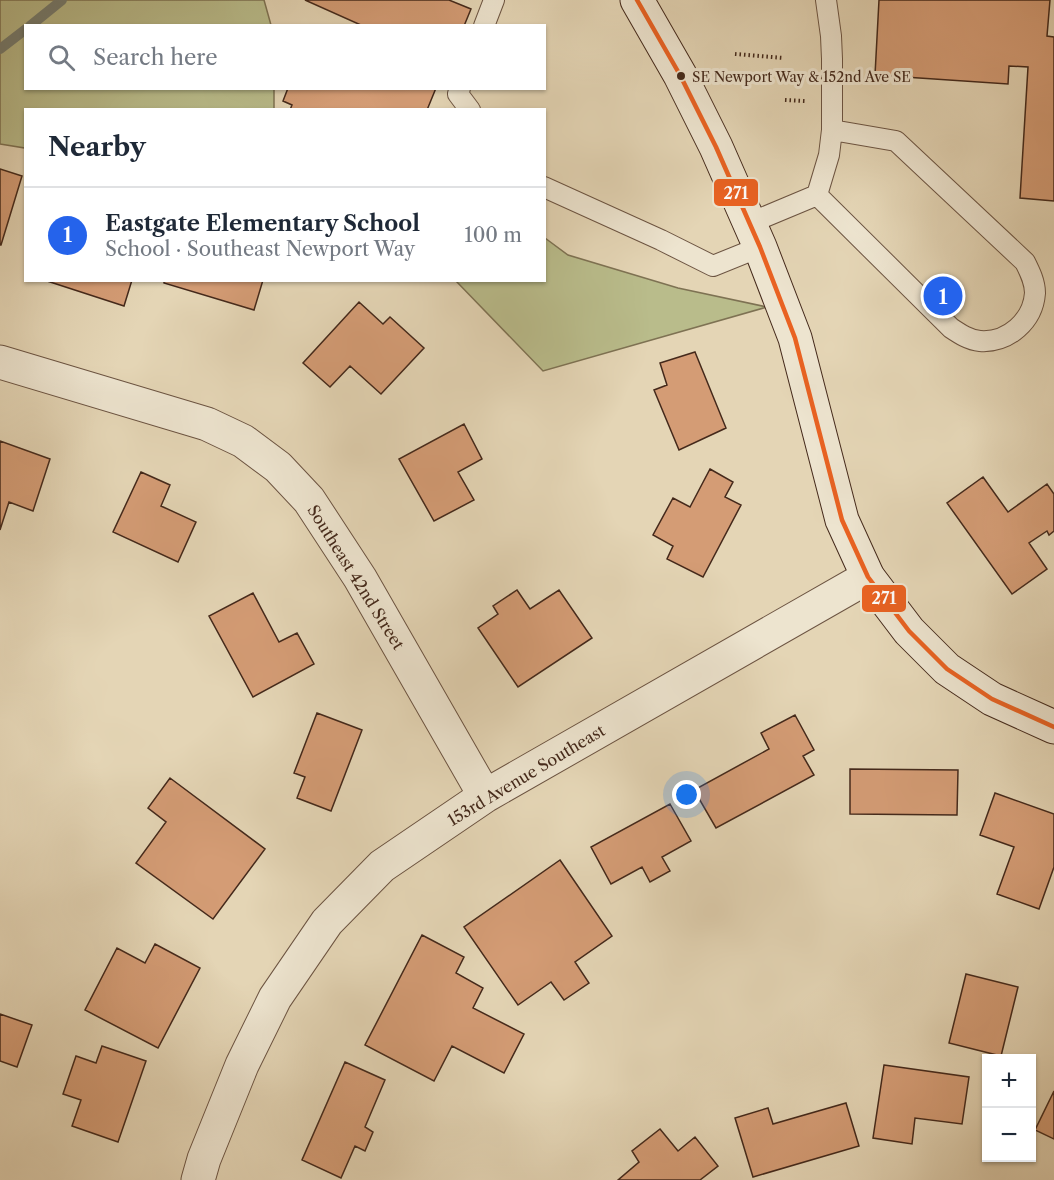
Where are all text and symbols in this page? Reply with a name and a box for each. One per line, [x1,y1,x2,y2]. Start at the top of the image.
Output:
search box [24,24,546,90]
icon: search [45,41,78,74]
text: Search here [93,44,218,71]
place label: SE Newport Way & 152nd Ave SE [692,68,911,86]
marker: SE Newport Way & 152nd Ave SE [675,70,687,82]
text: Nearby [48,131,146,163]
line badge: 271 [713,178,759,207]
text: 271 [724,183,749,203]
text: Eastgate Elementary School [105,210,420,237]
text: 1 [63,223,72,247]
text: 100 m [464,223,522,247]
text: School · Southeast Newport Way [105,237,415,261]
pin: 1 [924,274,962,318]
street label: Southeast 42nd Street [303,501,409,653]
line badge: 271 [861,584,907,613]
text: 271 [872,588,897,608]
street label: 153rd Avenue Southeast [444,720,609,830]
your location [672,780,701,809]
map controls [982,1054,1036,1162]
button: + [982,1054,1036,1108]
button: − [982,1108,1036,1162]

